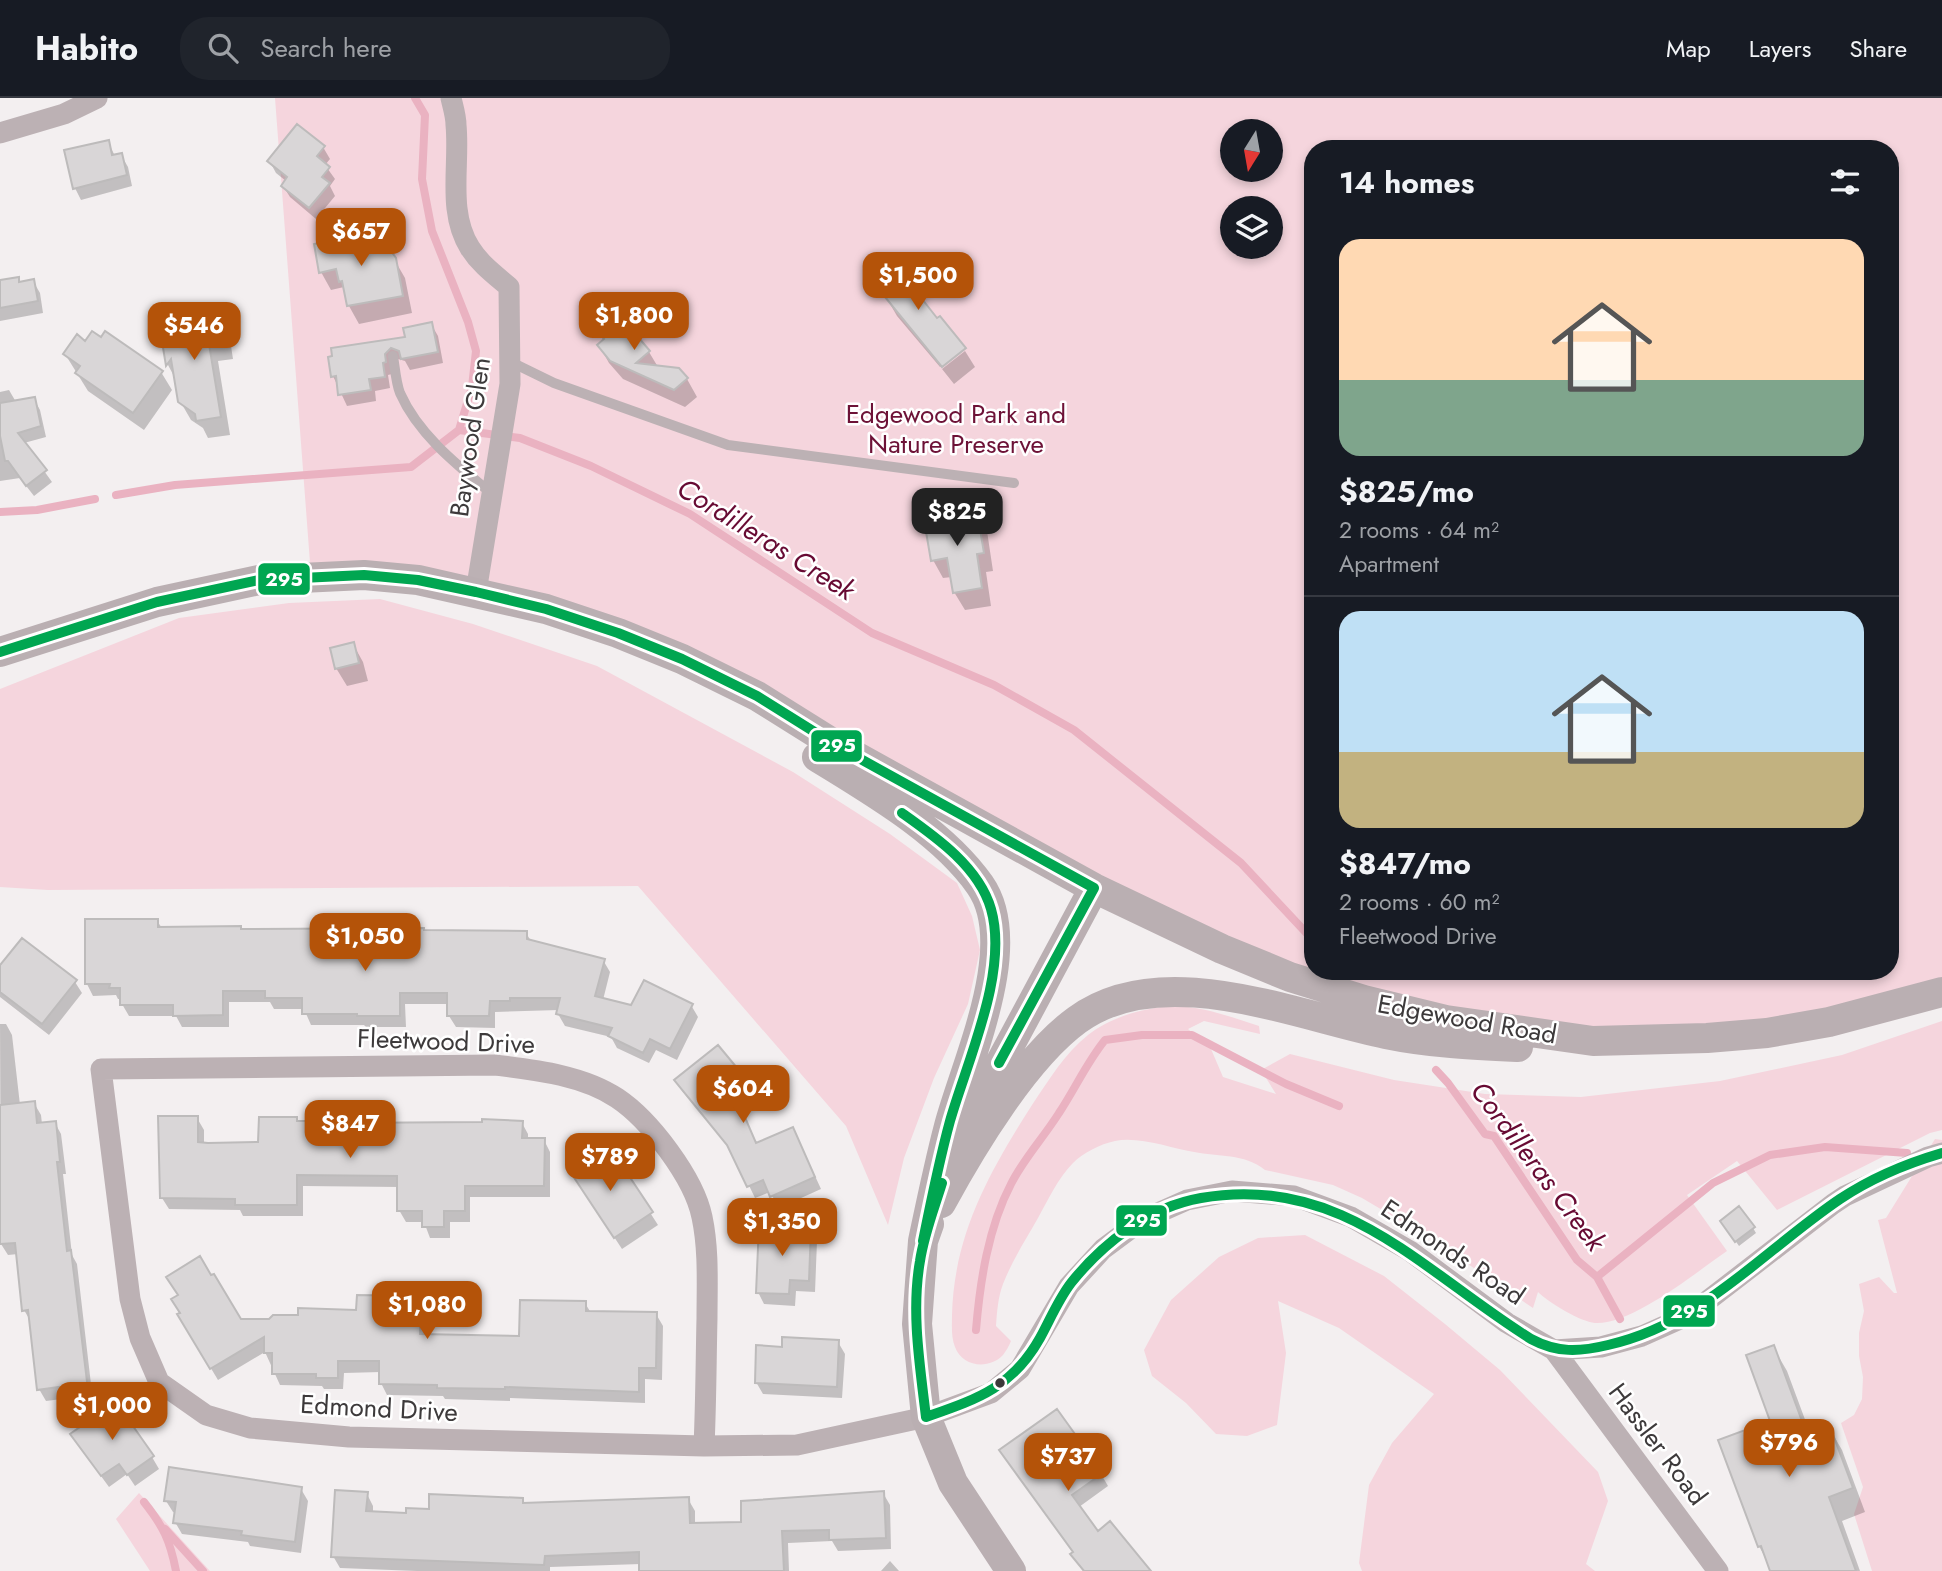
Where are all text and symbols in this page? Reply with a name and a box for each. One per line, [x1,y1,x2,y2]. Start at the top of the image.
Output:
search box [180,17,670,80]
text: Habito [35,25,138,72]
icon: search [204,29,242,67]
text: Search here [260,29,392,67]
text: Map [1666,31,1711,66]
text: Layers [1749,31,1811,66]
text: Share [1849,31,1907,66]
north arrow [1220,119,1283,182]
map controls [1220,119,1283,259]
text: 14 homes [1339,161,1474,204]
icon: filters [1826,163,1864,201]
button: layers [1220,196,1283,259]
pin: $657 [320,208,402,268]
text: $657 [332,214,390,248]
pin: $1,500 [861,252,975,312]
text: $1,500 [879,258,957,292]
icon: home [1539,284,1665,410]
pin: $1,800 [577,292,691,352]
text: $1,800 [595,298,673,332]
pin: $546 [153,302,235,362]
text: $546 [164,308,224,342]
street label: Baywood Glen [440,355,500,519]
park label: Edgewood Park and Nature Preserve [846,395,1066,463]
water label: Cordilleras Creek [669,468,864,611]
text: $825/mo [1339,470,1474,513]
pin: $825 [916,489,998,548]
text: $825 [928,494,986,528]
text: 2 rooms · 64 m² [1339,513,1499,547]
text: Apartment [1339,547,1439,581]
line badge: 295 [257,562,311,596]
text: 295 [265,566,303,593]
icon: home [1539,656,1665,782]
line badge: 295 [810,729,863,763]
text: 295 [818,732,856,759]
text: $847/mo [1339,842,1471,885]
text: 2 rooms · 60 m² [1339,885,1499,919]
pin: $1,050 [308,914,422,973]
text: $1,050 [326,919,404,953]
text: Fleetwood Drive [1339,919,1497,953]
street label: Edgewood Road [1374,985,1560,1053]
street label: Fleetwood Drive [356,1019,536,1063]
pin: $604 [702,1066,784,1125]
text: $604 [713,1071,773,1105]
water label: Cordilleras Creek [1460,1072,1616,1260]
pin: $847 [309,1100,391,1160]
text: $847 [321,1106,379,1140]
pin: $789 [569,1134,651,1193]
text: $789 [581,1139,639,1173]
street label: Edmonds Road [1373,1190,1533,1314]
pin: $1,350 [725,1198,839,1258]
text: $1,350 [743,1204,821,1238]
line badge: 295 [1115,1204,1168,1237]
text: 295 [1123,1207,1161,1234]
pin: $1,080 [370,1282,484,1341]
text: $1,080 [388,1287,466,1321]
line badge: 295 [1662,1294,1716,1328]
text: 295 [1670,1298,1708,1325]
street label: Hassler Road [1599,1375,1717,1513]
unlabelled marker [993,1376,1007,1390]
pin: $1,000 [55,1382,169,1442]
street label: Edmond Drive [299,1385,459,1431]
text: $1,000 [72,1388,152,1422]
pin: $796 [1748,1420,1830,1479]
text: $796 [1760,1425,1818,1459]
pin: $737 [1027,1434,1109,1493]
text: $737 [1040,1439,1096,1473]

